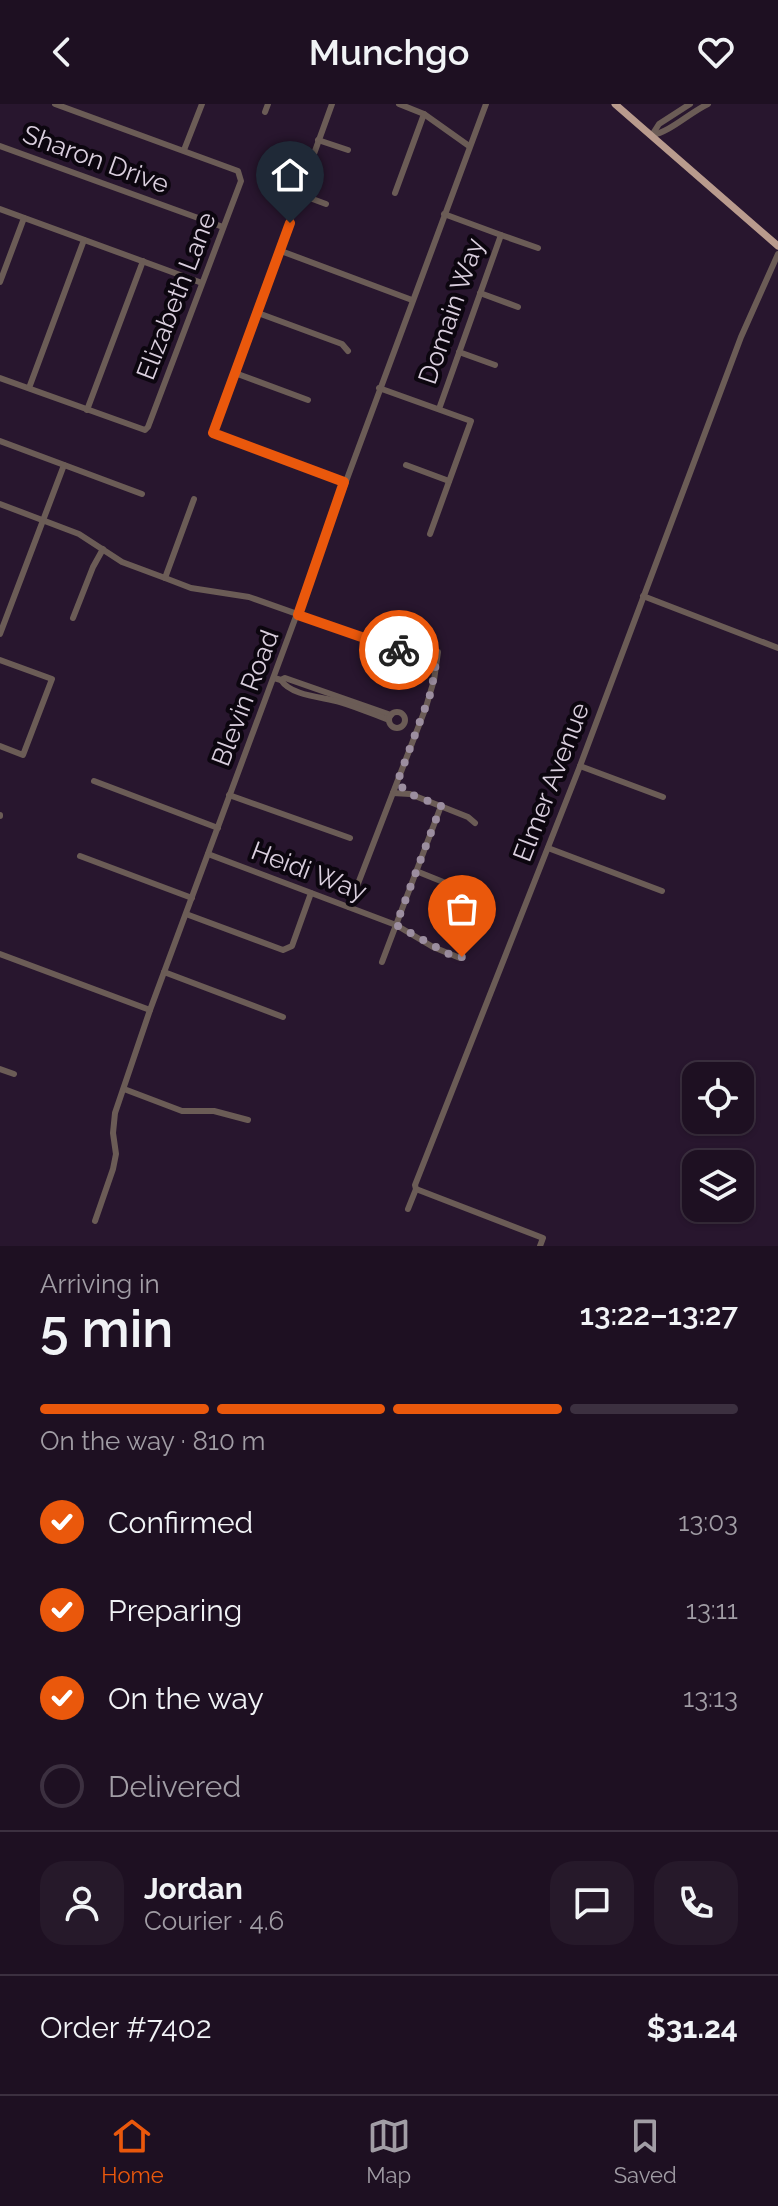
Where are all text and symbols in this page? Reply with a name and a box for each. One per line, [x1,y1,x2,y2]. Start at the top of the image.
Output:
icon: back [40,30,84,74]
icon: heart [694,30,738,74]
text: Munchgo [309,31,469,73]
street label: Sharon Drive [19,119,173,199]
pin [256,141,324,223]
icon: home [268,153,312,197]
street label: Elizabeth Lane [130,208,222,384]
street label: Domain Way [412,234,490,388]
courier [359,610,439,690]
street label: Blevin Road [205,626,285,770]
icon: bike [377,628,421,672]
street label: Elmer Avenue [507,698,595,866]
street label: Heidi Way [247,835,371,907]
pin [428,875,496,957]
icon: bag [440,887,484,931]
map controls [682,1062,754,1222]
button: locate [682,1062,754,1134]
button: layers [682,1150,754,1222]
text: Arriving in [40,1269,160,1299]
text: 13:22–13:27 [580,1297,738,1332]
text: 5 min [40,1298,173,1359]
text: On the way · 810 m [40,1426,265,1456]
icon: check [40,1500,84,1544]
text: Confirmed [108,1505,253,1540]
text: 13:03 [678,1507,738,1537]
icon: check [40,1588,84,1632]
text: Preparing [108,1593,242,1628]
text: 13:11 [686,1595,738,1625]
icon: check [40,1676,84,1720]
text: On the way [108,1681,264,1716]
text: 13:13 [683,1683,738,1713]
text: Delivered [108,1769,241,1804]
button: person [40,1861,124,1945]
button: chat [550,1861,634,1945]
button: phone [654,1861,738,1945]
text: Jordan [144,1871,243,1906]
text: Courier · 4.6 [144,1906,284,1936]
text: Order #7402 [40,2010,212,2045]
text: $31.24 [647,2010,738,2045]
tab: Home [101,2114,164,2188]
tab: Map [366,2114,411,2188]
tab: Saved [614,2114,677,2188]

